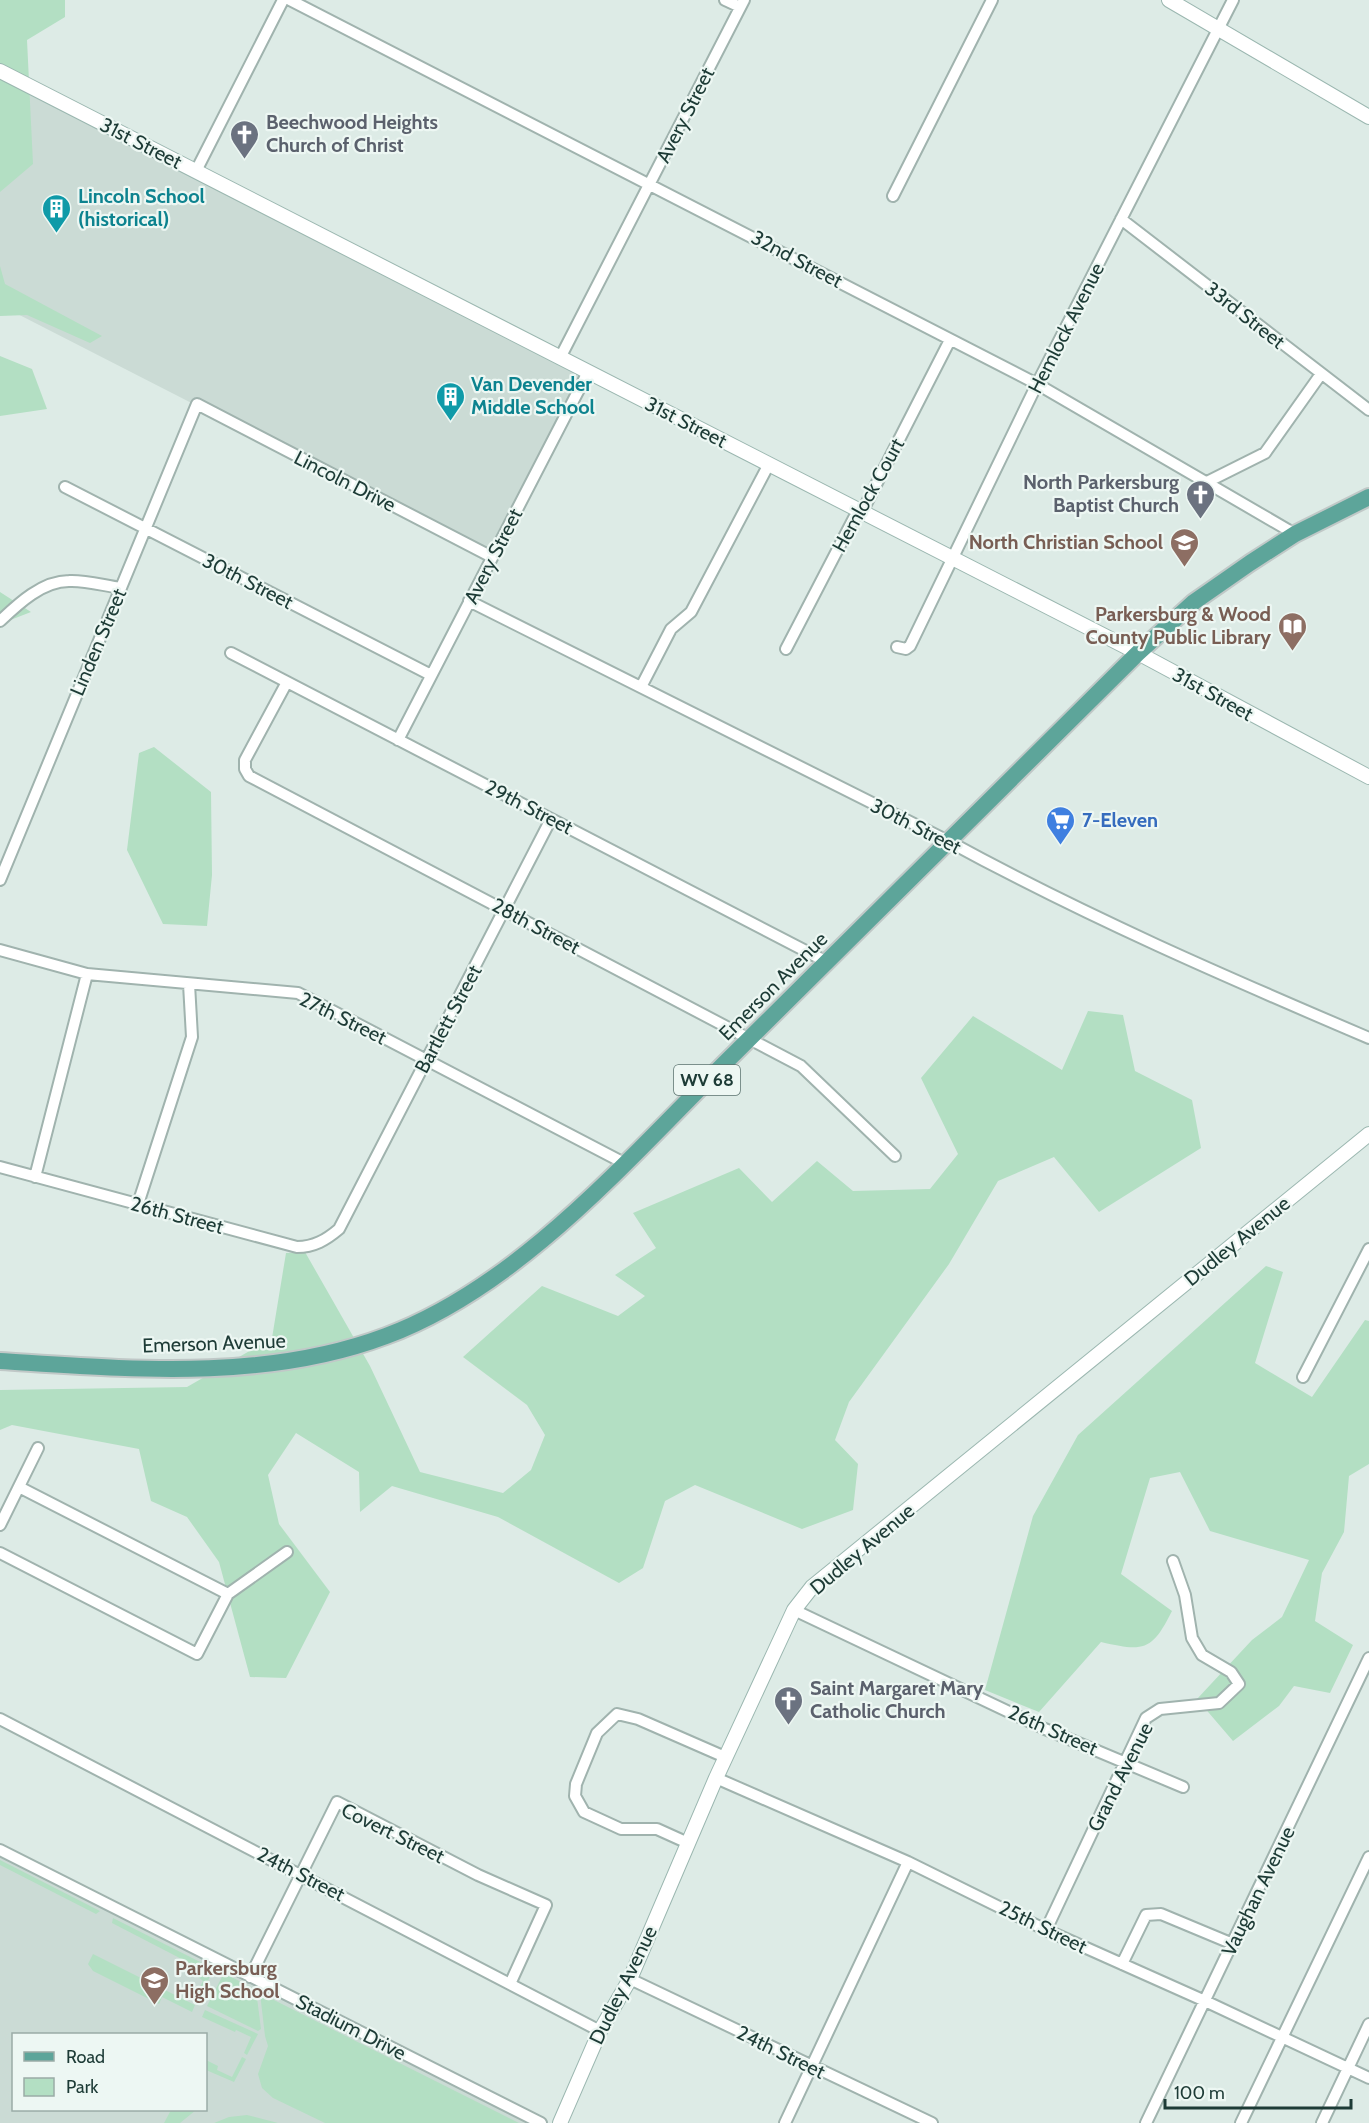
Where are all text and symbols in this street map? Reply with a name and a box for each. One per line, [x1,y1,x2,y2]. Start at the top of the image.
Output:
street label: Avery Street [651,63,719,167]
place label: Beechwood Heights Church of Christ [266,110,438,157]
street label: 31st Street [96,112,186,174]
church icon: Beechwood Heights Church of Christ [229,118,261,160]
place label: Lincoln School (historical) [78,184,205,231]
building icon: Lincoln School (historical) [41,192,73,234]
street label: 32nd Street [747,225,847,293]
street label: Hemlock Avenue [1023,259,1109,397]
street label: 33rd Street [1200,276,1290,354]
place label: Van Devender Middle School [471,372,595,419]
building icon: Van Devender Middle School [434,380,466,422]
street label: 31st Street [641,391,731,453]
street label: Hemlock Court [827,434,909,556]
street label: Lincoln Drive [290,445,400,517]
place label: North Parkersburg Baptist Church [1023,470,1179,517]
church icon: North Parkersburg Baptist Church [1184,478,1216,520]
street label: Avery Street [459,504,527,608]
school or university icon: North Christian School [1168,526,1200,568]
place label: North Christian School [969,530,1163,554]
street label: 30th Street [199,548,297,614]
street label: Linden Street [65,585,131,699]
place label: Parkersburg & Wood County Public Library [1086,602,1271,649]
library icon: Parkersburg & Wood County Public Library [1276,610,1308,652]
street label: 31st Street [1169,662,1258,726]
street label: 29th Street [481,775,577,839]
street label: 30th Street [867,793,965,859]
supermarket icon: 7-Eleven [1045,804,1077,846]
place label: 7-Eleven [1082,808,1158,832]
street label: 28th Street [488,893,584,959]
street label: Emerson Avenue [714,927,832,1045]
street label: Bartlett Street [410,961,487,1077]
street label: 27th Street [295,987,391,1050]
road number: WV 68 [674,1065,740,1095]
street label: 26th Street [128,1191,226,1239]
street label: Dudley Avenue [1179,1191,1295,1291]
street label: Emerson Avenue [142,1329,286,1357]
street label: Dudley Avenue [805,1498,919,1600]
place label: Saint Margaret Mary Catholic Church [810,1676,984,1723]
church icon: Saint Margaret Mary Catholic Church [773,1684,805,1726]
street label: 26th Street [1005,1700,1102,1760]
street label: Grand Avenue [1082,1718,1158,1836]
street label: Covert Street [338,1798,449,1868]
street label: Vaughan Avenue [1216,1822,1300,1960]
street label: 24th Street [253,1842,349,1906]
street label: 25th Street [995,1895,1091,1959]
street label: Dudley Avenue [584,1922,662,2048]
place label: Parkersburg High School [175,1956,280,2003]
school or university icon: Parkersburg High School [138,1964,170,2006]
street label: Stadium Drive [292,1989,410,2065]
street label: 24th Street [733,2020,829,2084]
legend [12,2033,207,2111]
text: Road [66,2046,105,2068]
scale bar [1165,2072,1351,2110]
text: Park [66,2076,99,2098]
text: 100 m [1174,2082,1225,2104]

